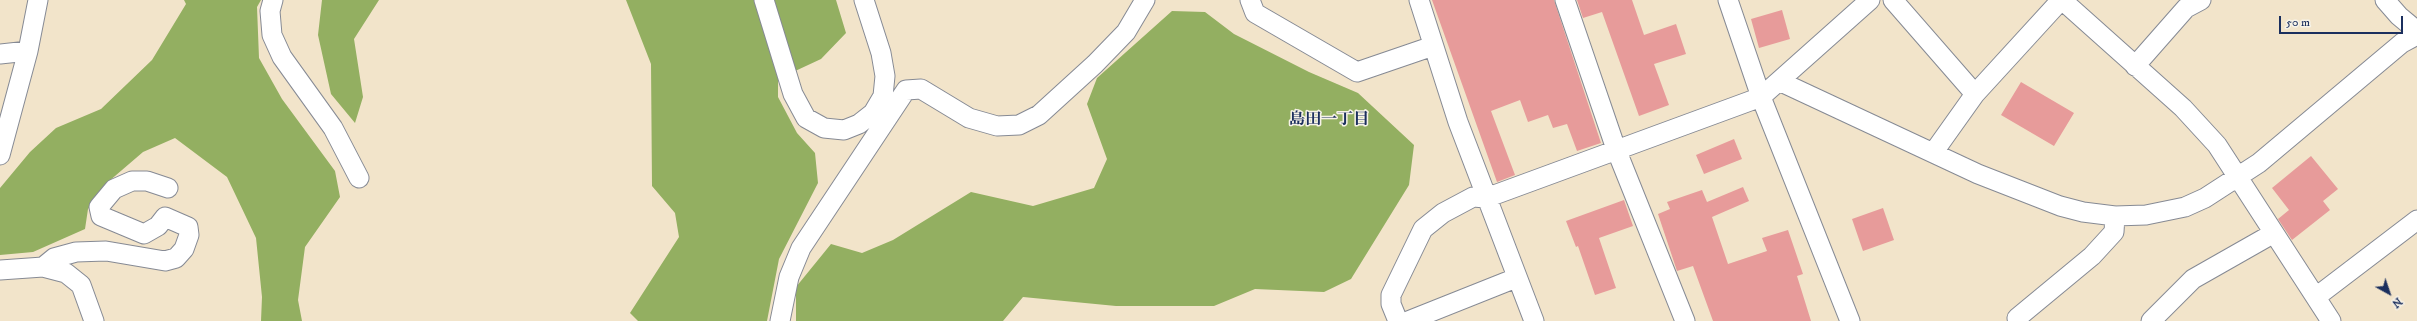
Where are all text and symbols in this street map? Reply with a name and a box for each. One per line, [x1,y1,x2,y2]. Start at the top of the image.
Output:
scale bar [2281,8,2405,34]
text: 50 m [2286,15,2310,30]
district label: 島田一丁目 [1289,111,1369,131]
north arrow [2369,273,2409,313]
text: N [2389,294,2405,310]

